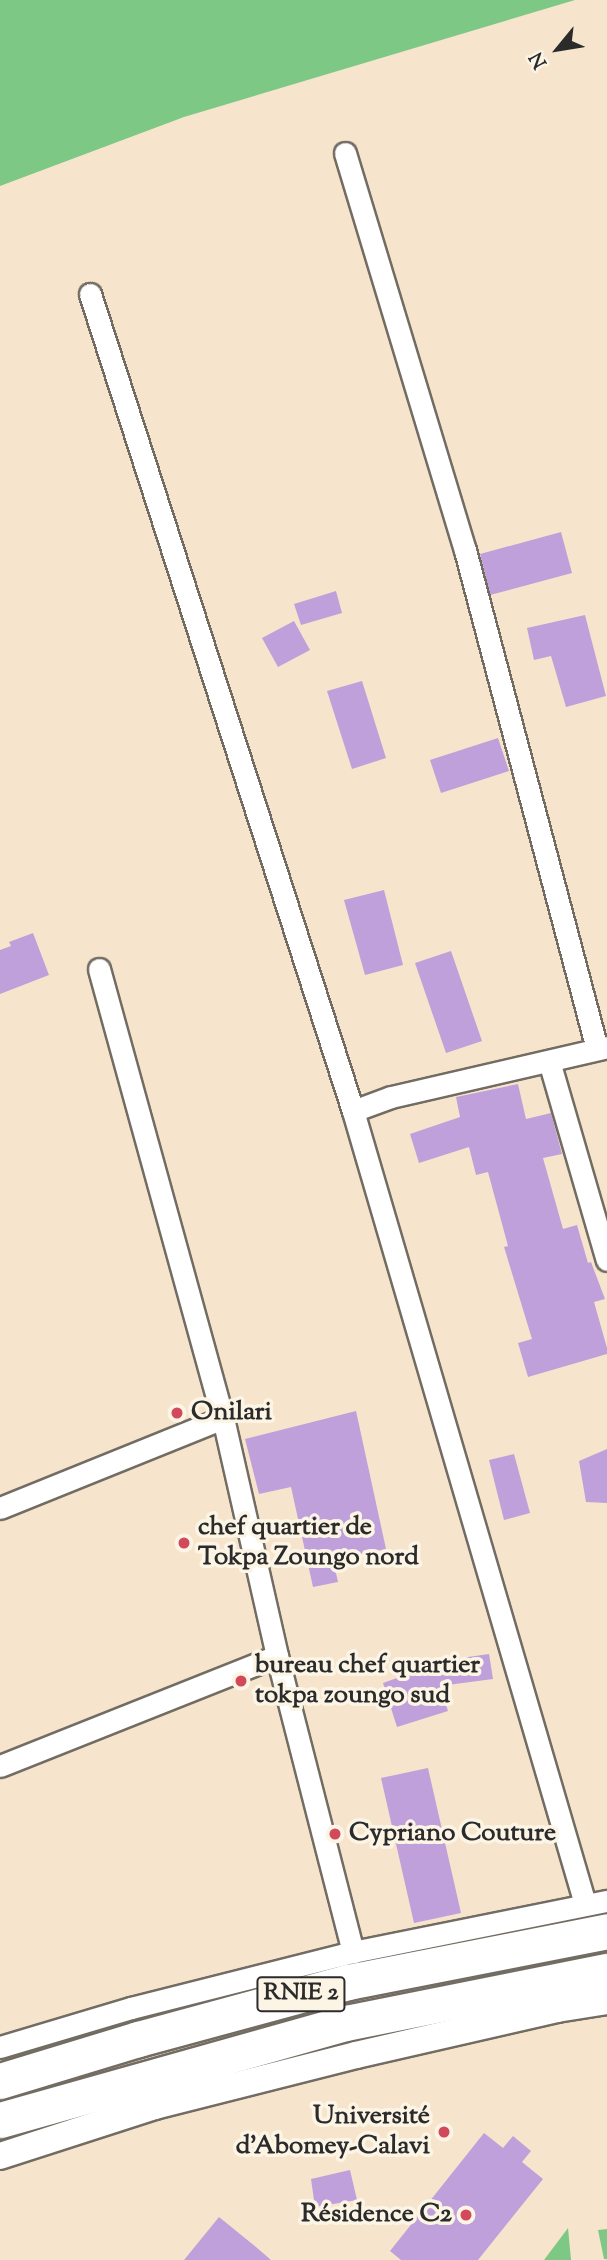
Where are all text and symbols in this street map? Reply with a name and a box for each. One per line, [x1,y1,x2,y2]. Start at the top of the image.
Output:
north arrow [523,14,593,84]
text: N [524,46,555,73]
place label: Onilari [191,1397,272,1429]
marker: Onilari [169,1405,185,1421]
place label: chef quartier de Tokpa Zoungo nord [198,1512,419,1574]
marker: chef quartier de Tokpa Zoungo nord [176,1535,192,1551]
place label: bureau chef quartier tokpa zoungo sud [255,1650,480,1712]
marker: bureau chef quartier tokpa zoungo sud [233,1673,249,1689]
place label: Cypriano Couture [349,1818,556,1850]
marker: Cypriano Couture [327,1826,343,1842]
road number: RNIE 2 [256,1973,346,2014]
place label: Université d'Abomey-Calavi [236,2101,430,2162]
marker: Université d'Abomey-Calavi [436,2124,452,2140]
place label: Résidence C2 [301,2199,452,2231]
marker: Résidence C2 [458,2207,474,2223]

